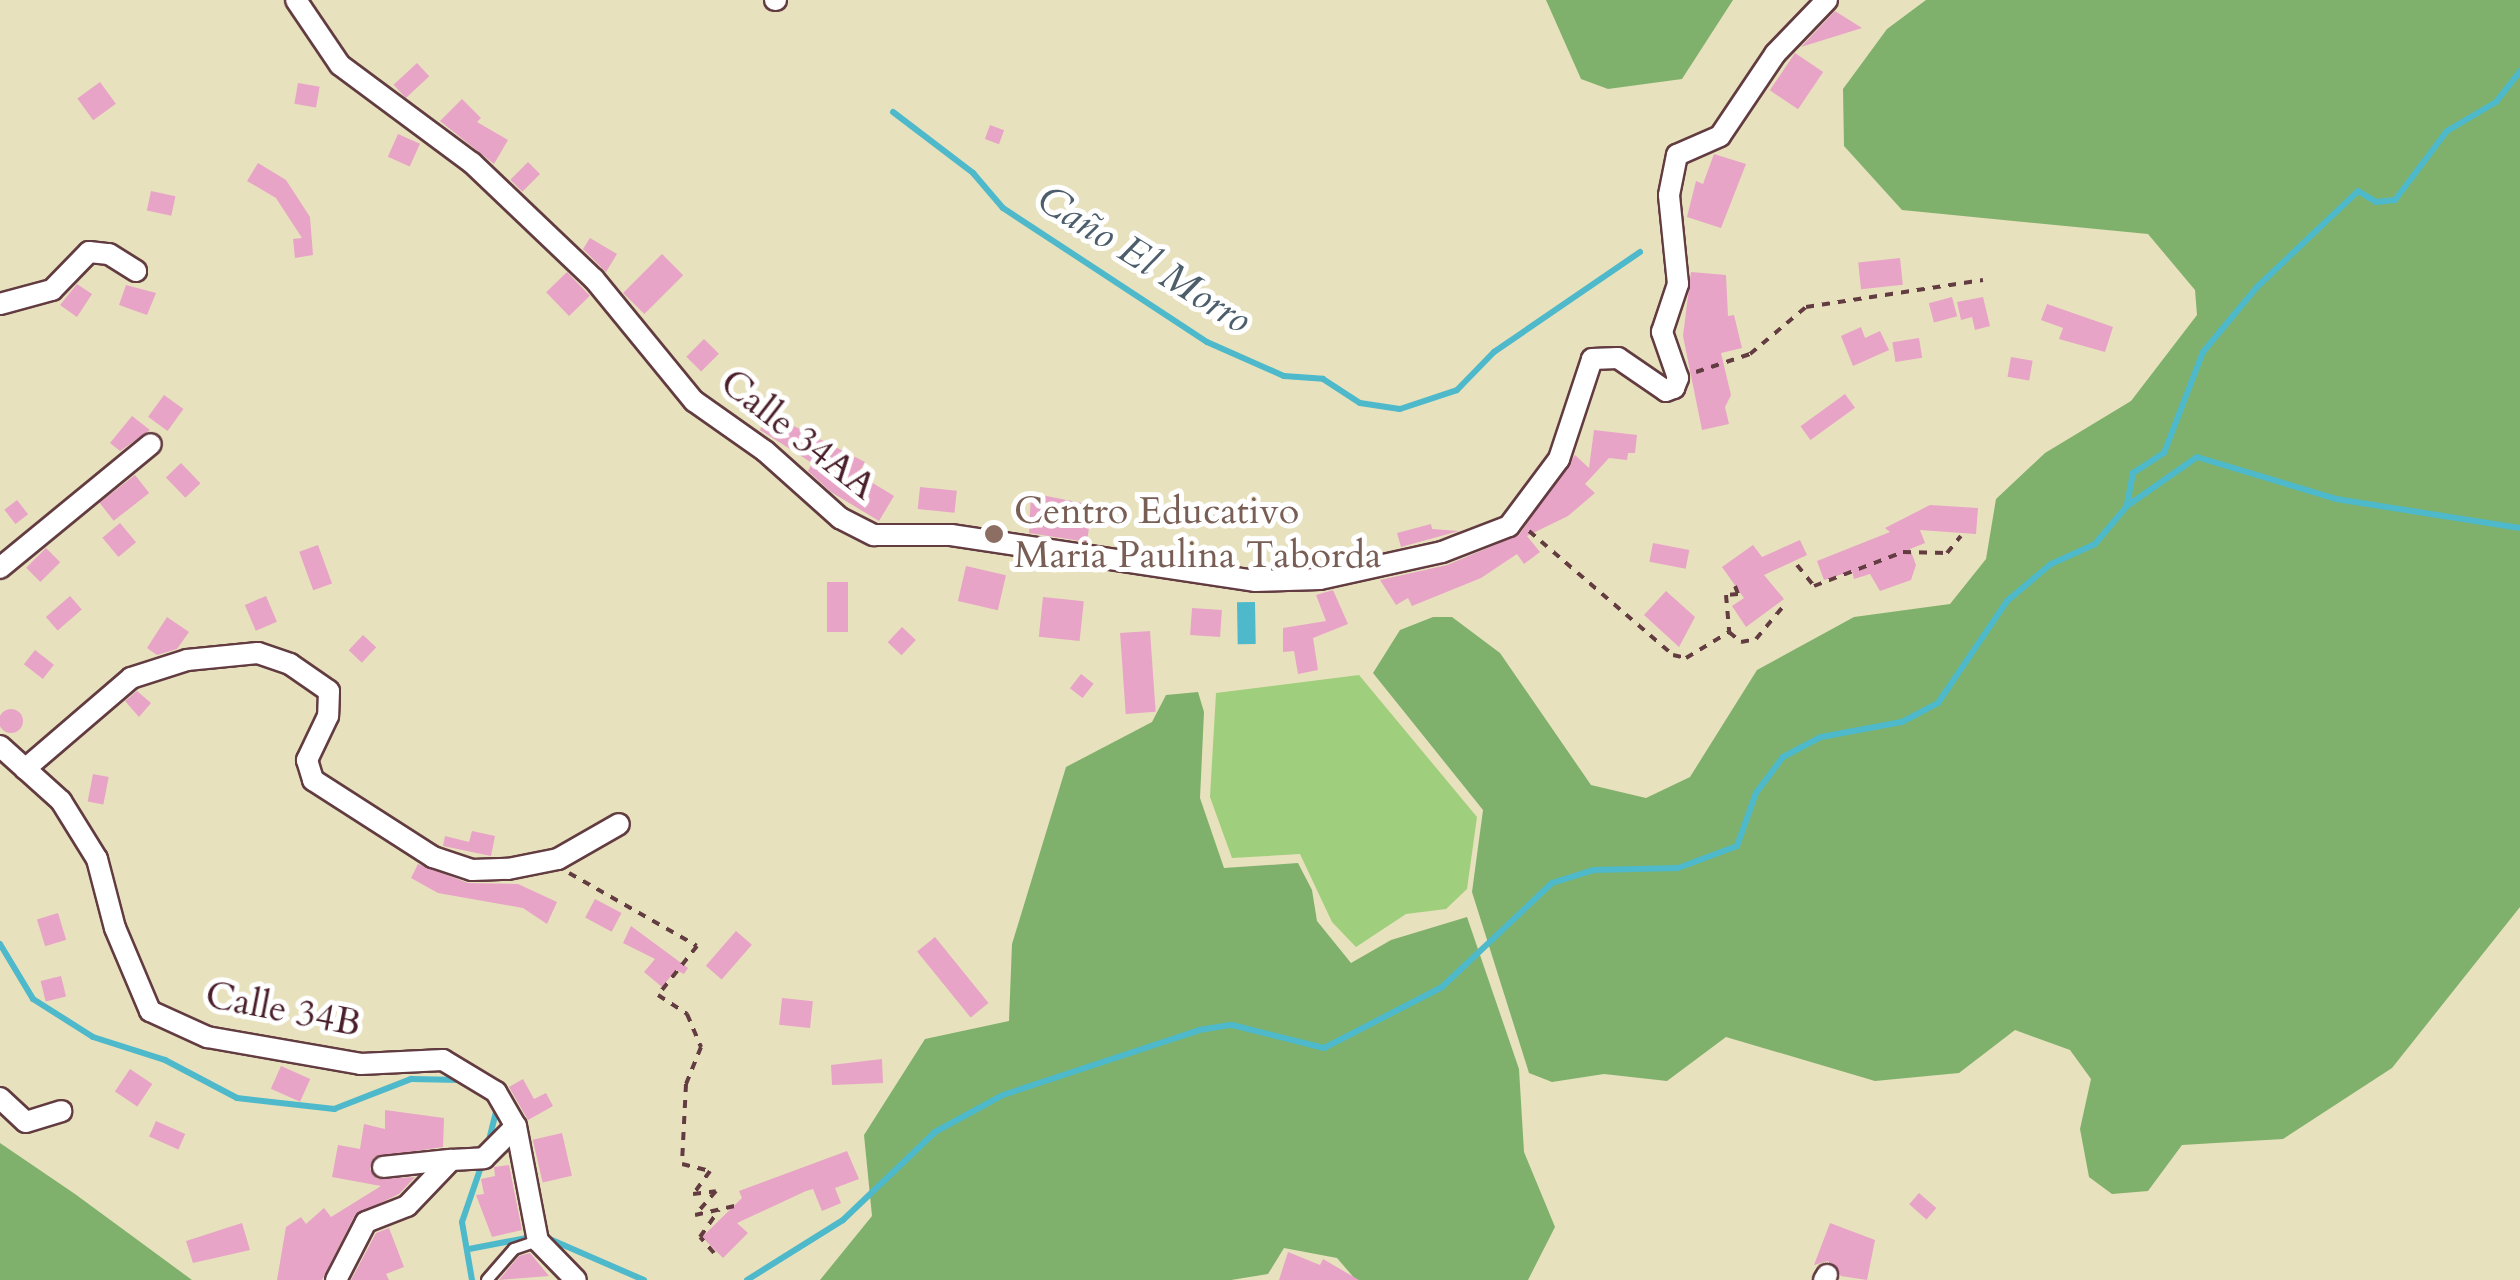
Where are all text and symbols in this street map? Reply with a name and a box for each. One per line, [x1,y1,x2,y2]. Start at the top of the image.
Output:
water label: Caño El Morro [1028,175,1260,345]
street label: Calle 34AA [711,360,885,510]
place label: Centro Educativo Maria Paulina Taborda [1014,489,1381,578]
marker: Centro Educativo Maria Paulina Taborda [983,523,1005,545]
street label: Calle 34B [202,973,364,1047]

